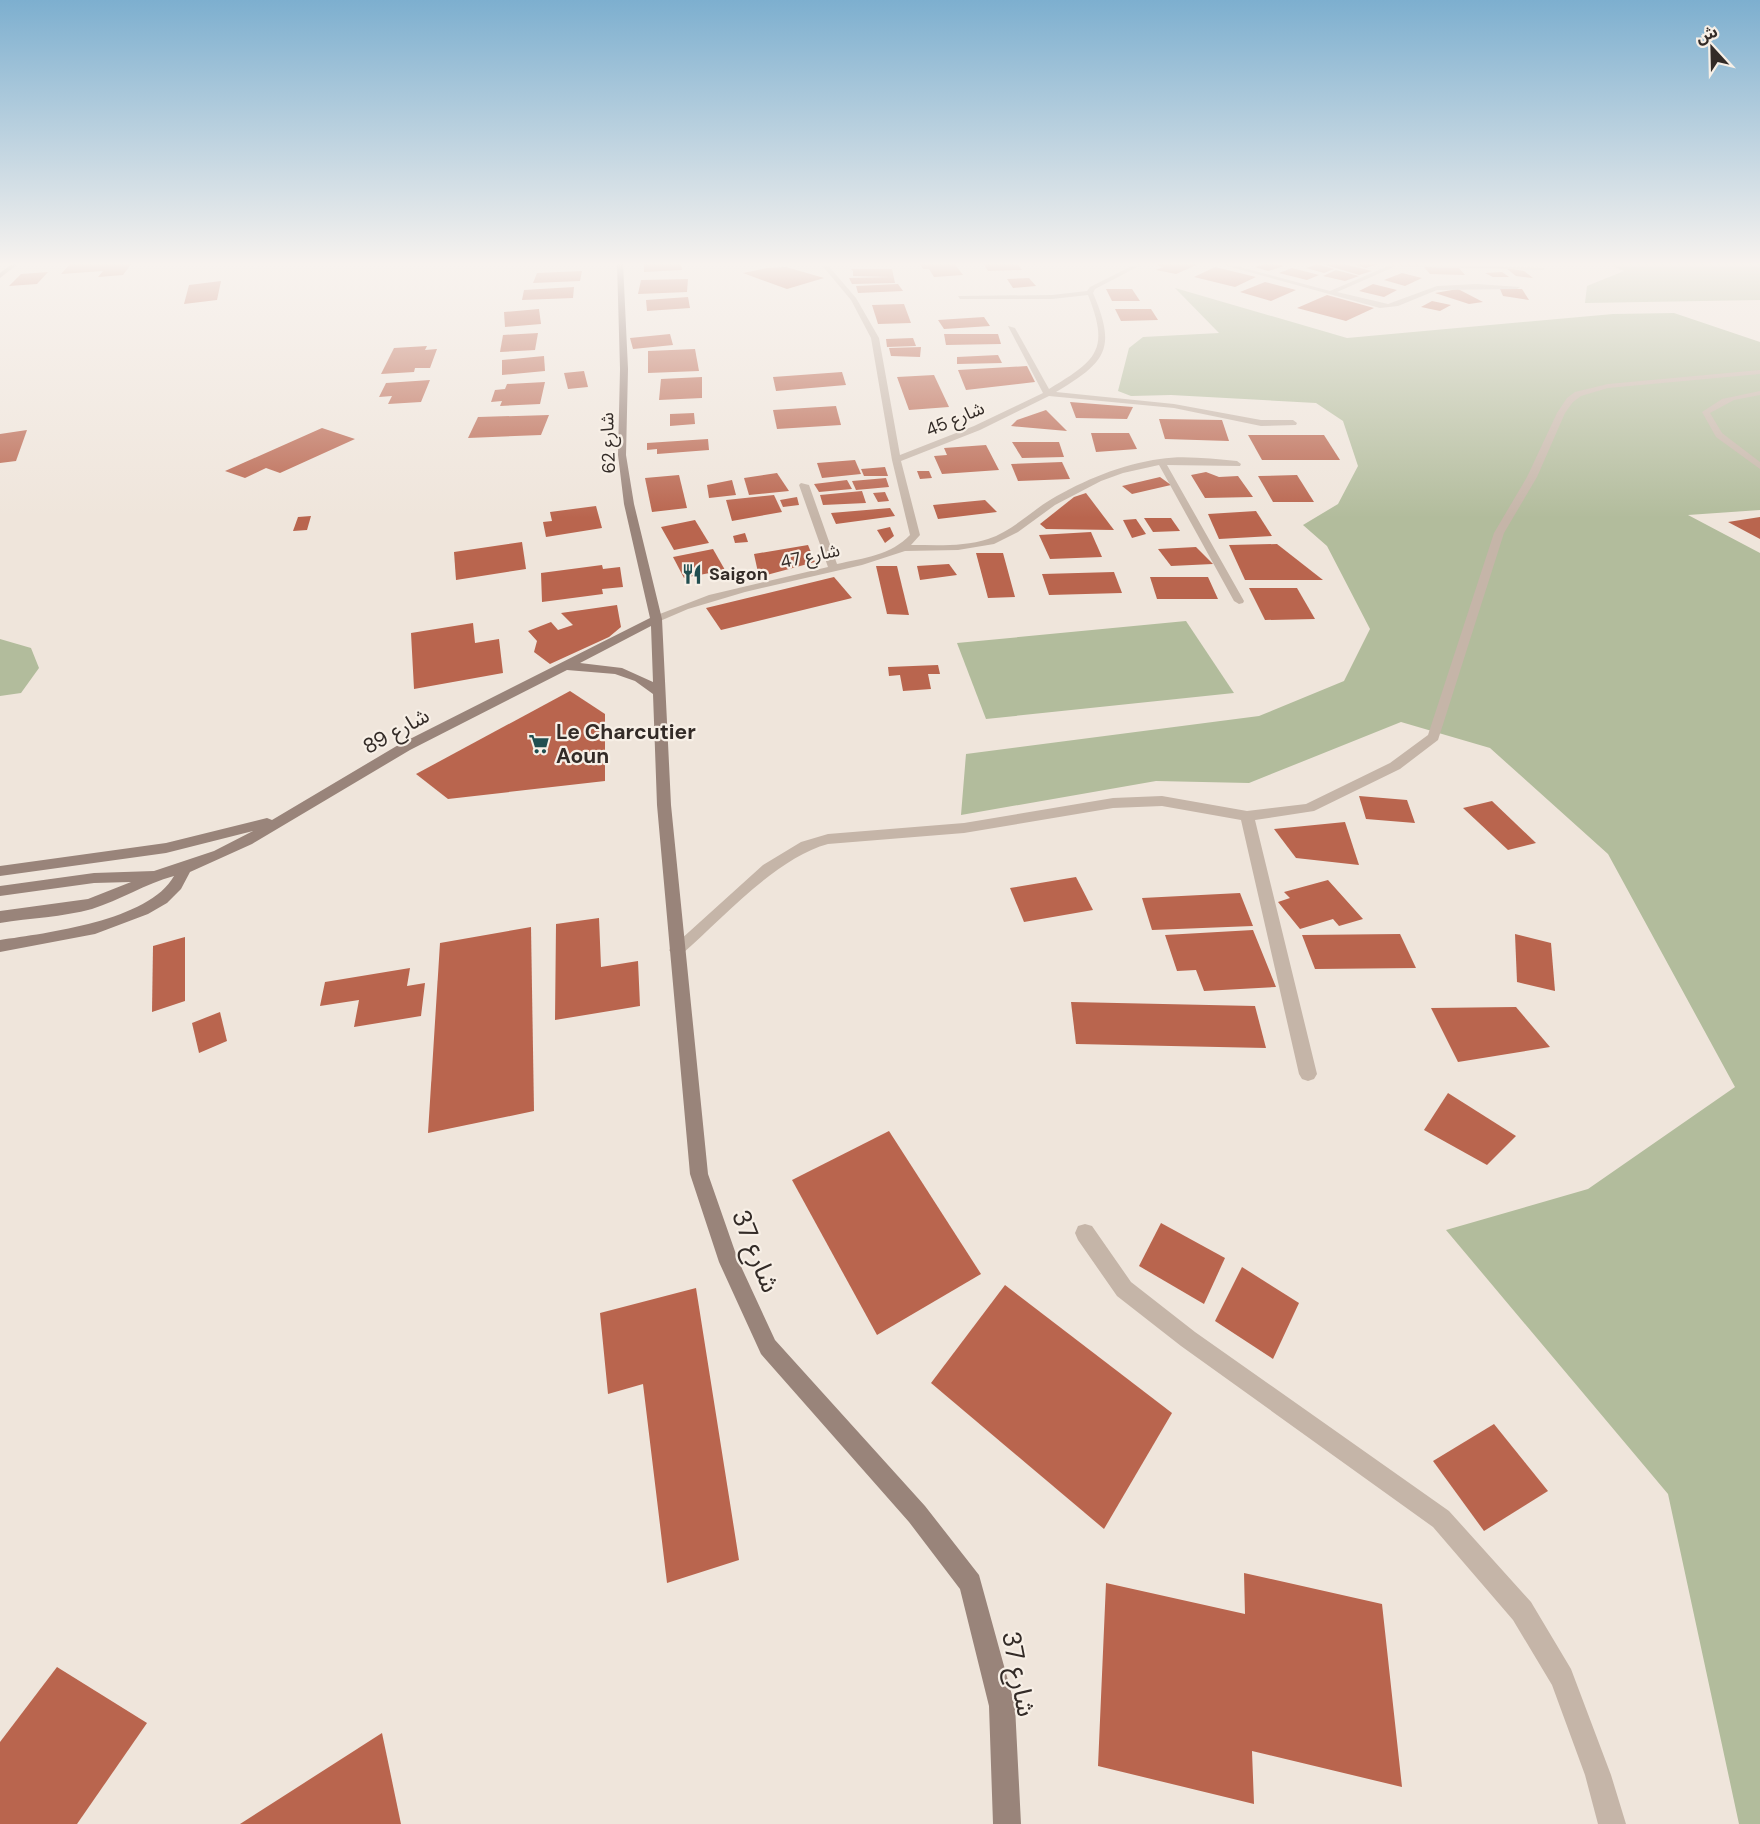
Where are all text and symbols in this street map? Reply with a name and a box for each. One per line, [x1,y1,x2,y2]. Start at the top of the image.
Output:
north arrow [1682,18,1742,78]
text: ش [1692,21,1721,48]
street label: شارع 45 [922,396,989,444]
street label: شارع 62 [595,412,623,474]
street label: شارع 47 [778,538,842,576]
restaurant icon: Saigon [680,562,704,586]
place label: Saigon [709,562,768,586]
street label: شارع 89 [358,701,435,762]
place label: Le Charcutier Aoun [556,718,696,770]
supermarket icon: Le Charcutier Aoun [527,732,551,756]
street label: شارع 37 [722,1205,788,1298]
street label: شارع 37 [992,1628,1044,1720]

